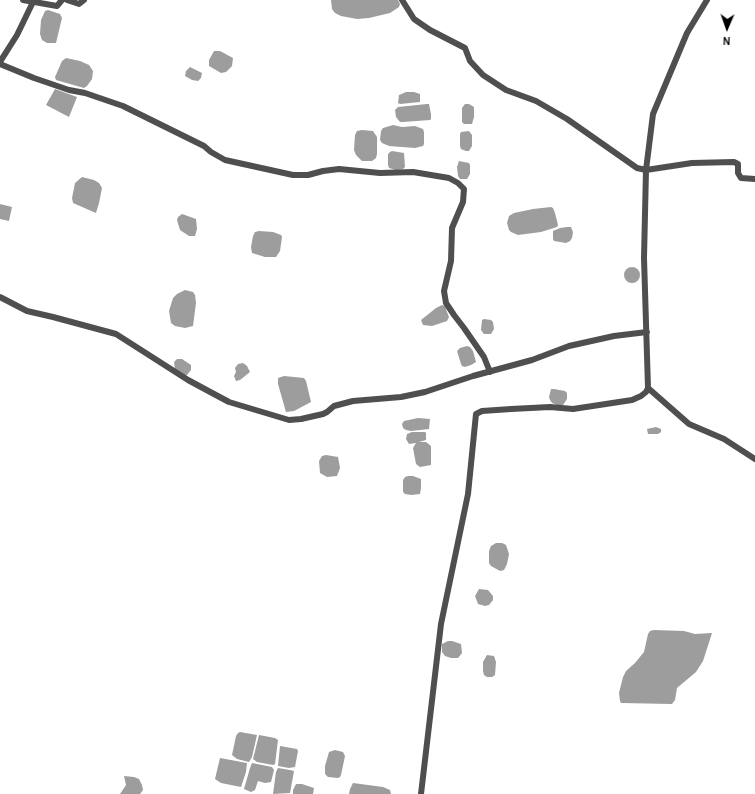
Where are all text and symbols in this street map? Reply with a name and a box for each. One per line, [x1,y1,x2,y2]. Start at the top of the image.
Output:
north arrow [707,8,747,48]
text: N [722,34,731,47]

